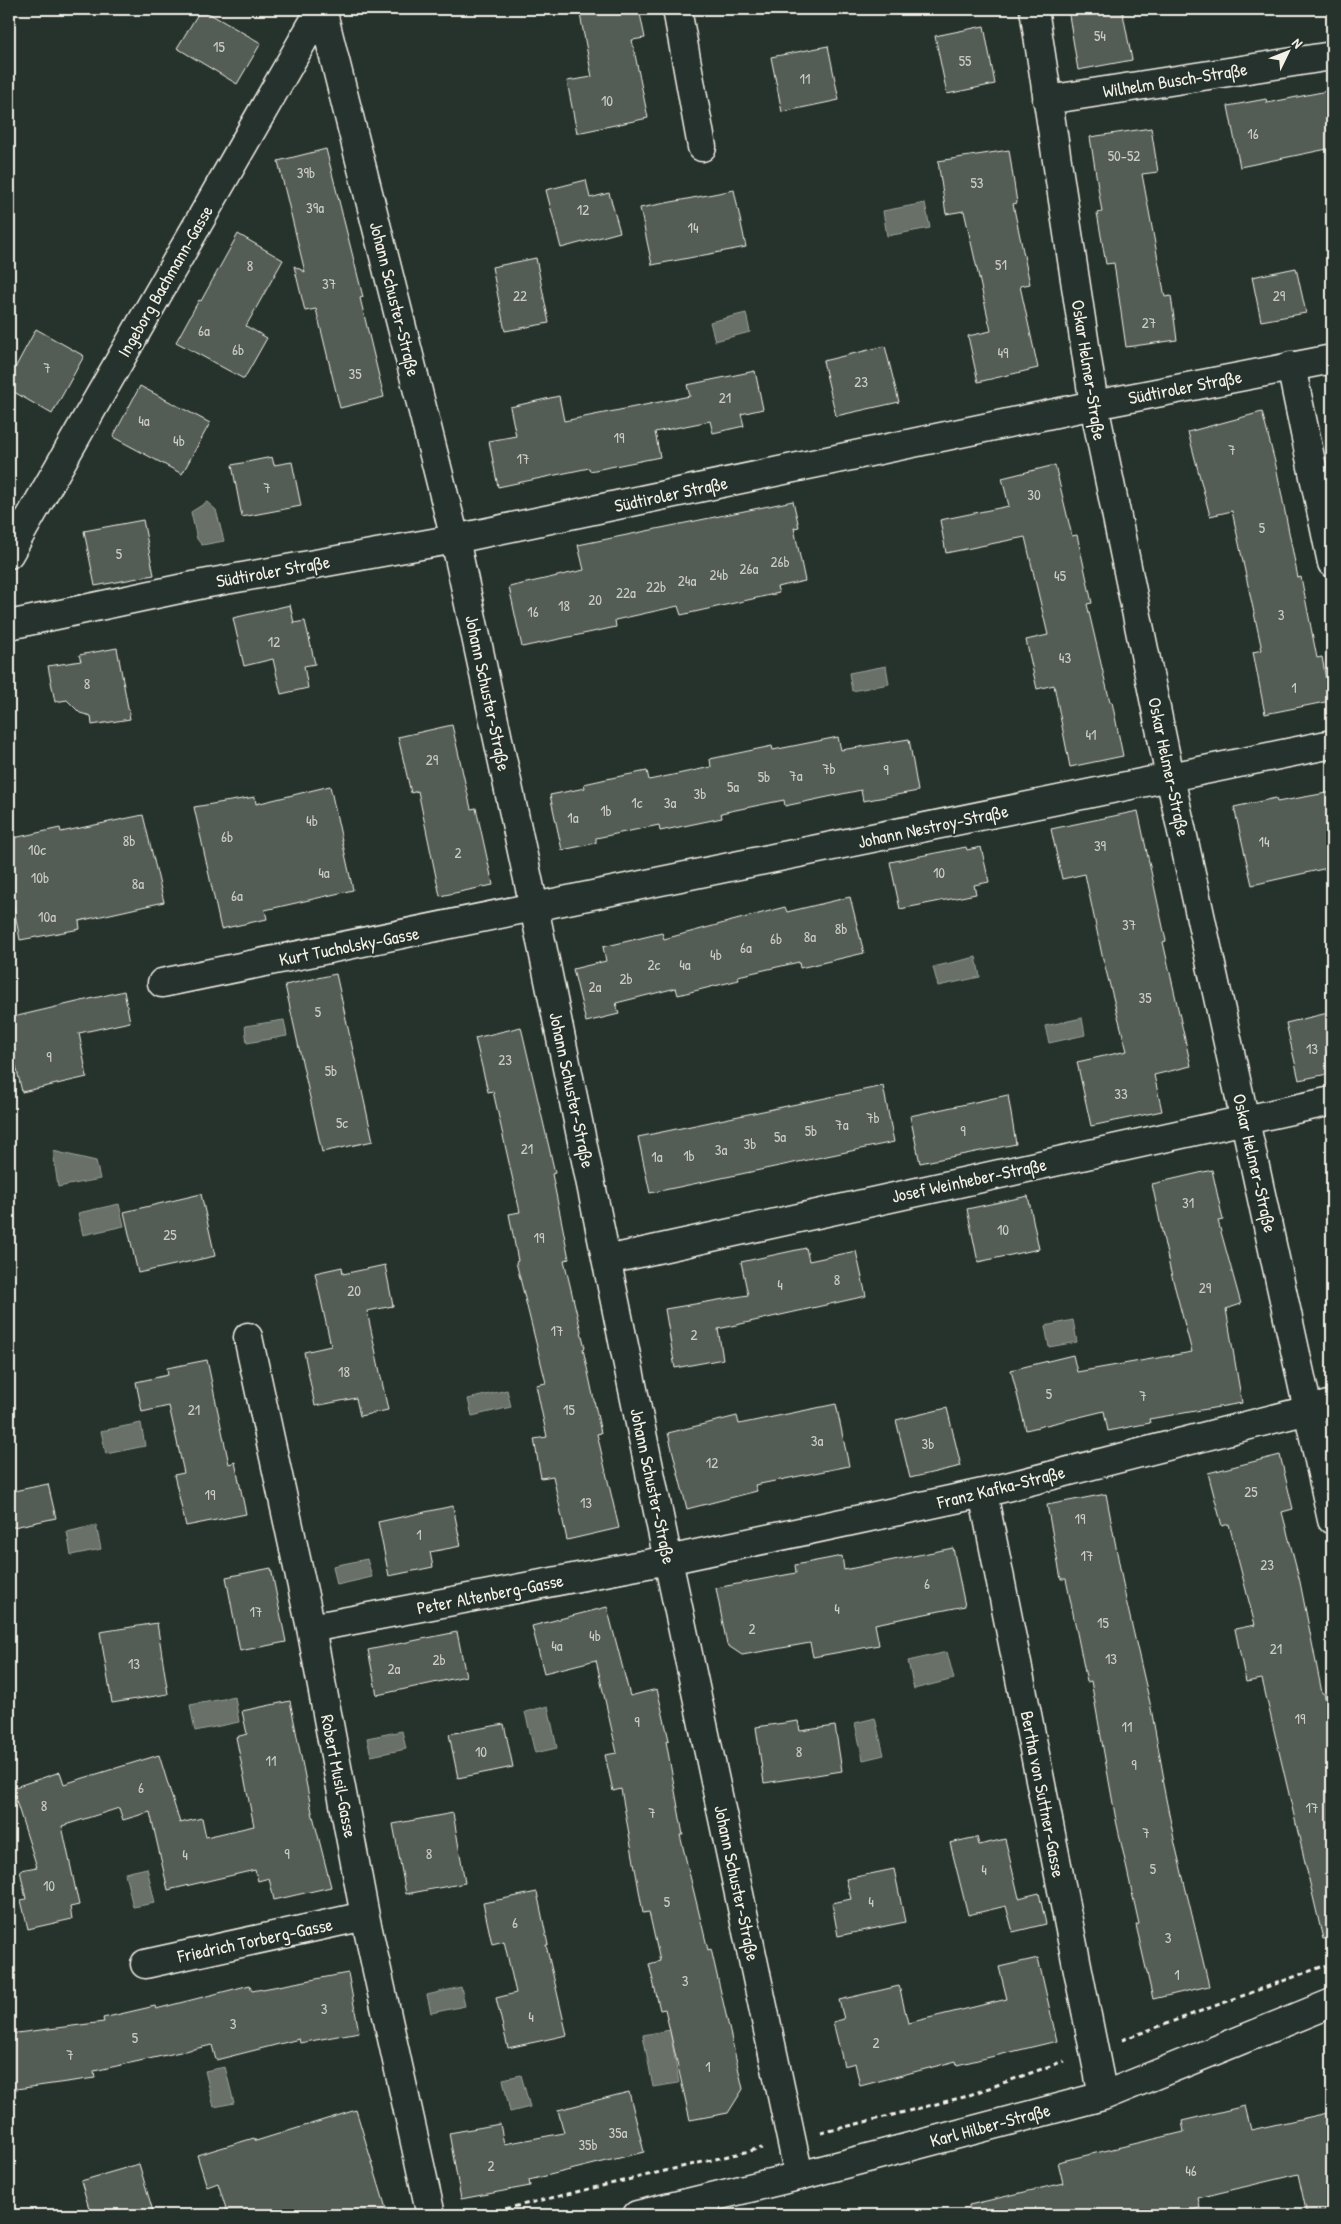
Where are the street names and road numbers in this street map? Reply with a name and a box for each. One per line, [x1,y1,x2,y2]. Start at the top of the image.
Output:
street label: Wilhelm Busch-Straße [1101,56,1249,104]
street label: Ingeborg Bachmann-Gasse [111,200,219,362]
street label: Johann Schuster-Straße [364,219,426,379]
street label: Oskar Helmer-Straße [1066,298,1112,442]
street label: Südtiroler Straße [1126,364,1244,410]
street label: Südtiroler Straße [612,470,730,518]
street label: Südtiroler Straße [214,549,332,593]
street label: Johann Schuster-Straße [459,613,517,773]
street label: Oskar Helmer-Straße [1142,695,1196,839]
street label: Johann Nestroy-Straße [856,798,1010,854]
street label: Kurt Tucholsky-Gasse [277,920,421,972]
street label: Johann Schuster-Straße [543,1010,601,1170]
street label: Oskar Helmer-Straße [1227,1091,1283,1235]
street label: Josef Weinheber-Straße [889,1151,1049,1209]
street label: Johann Schuster-Straße [624,1406,682,1566]
street label: Franz Kafka-Straße [934,1459,1067,1515]
street label: Peter Altenberg-Gasse [415,1568,565,1620]
street label: Bertha von Suttner-Gasse [1015,1709,1071,1879]
street label: Robert Musil-Gasse [315,1712,363,1840]
street label: Johann Schuster-Straße [708,1803,766,1963]
street label: Friedrich Torberg-Gasse [174,1911,335,1969]
street label: Karl Hilber-Straße [927,2097,1053,2153]

